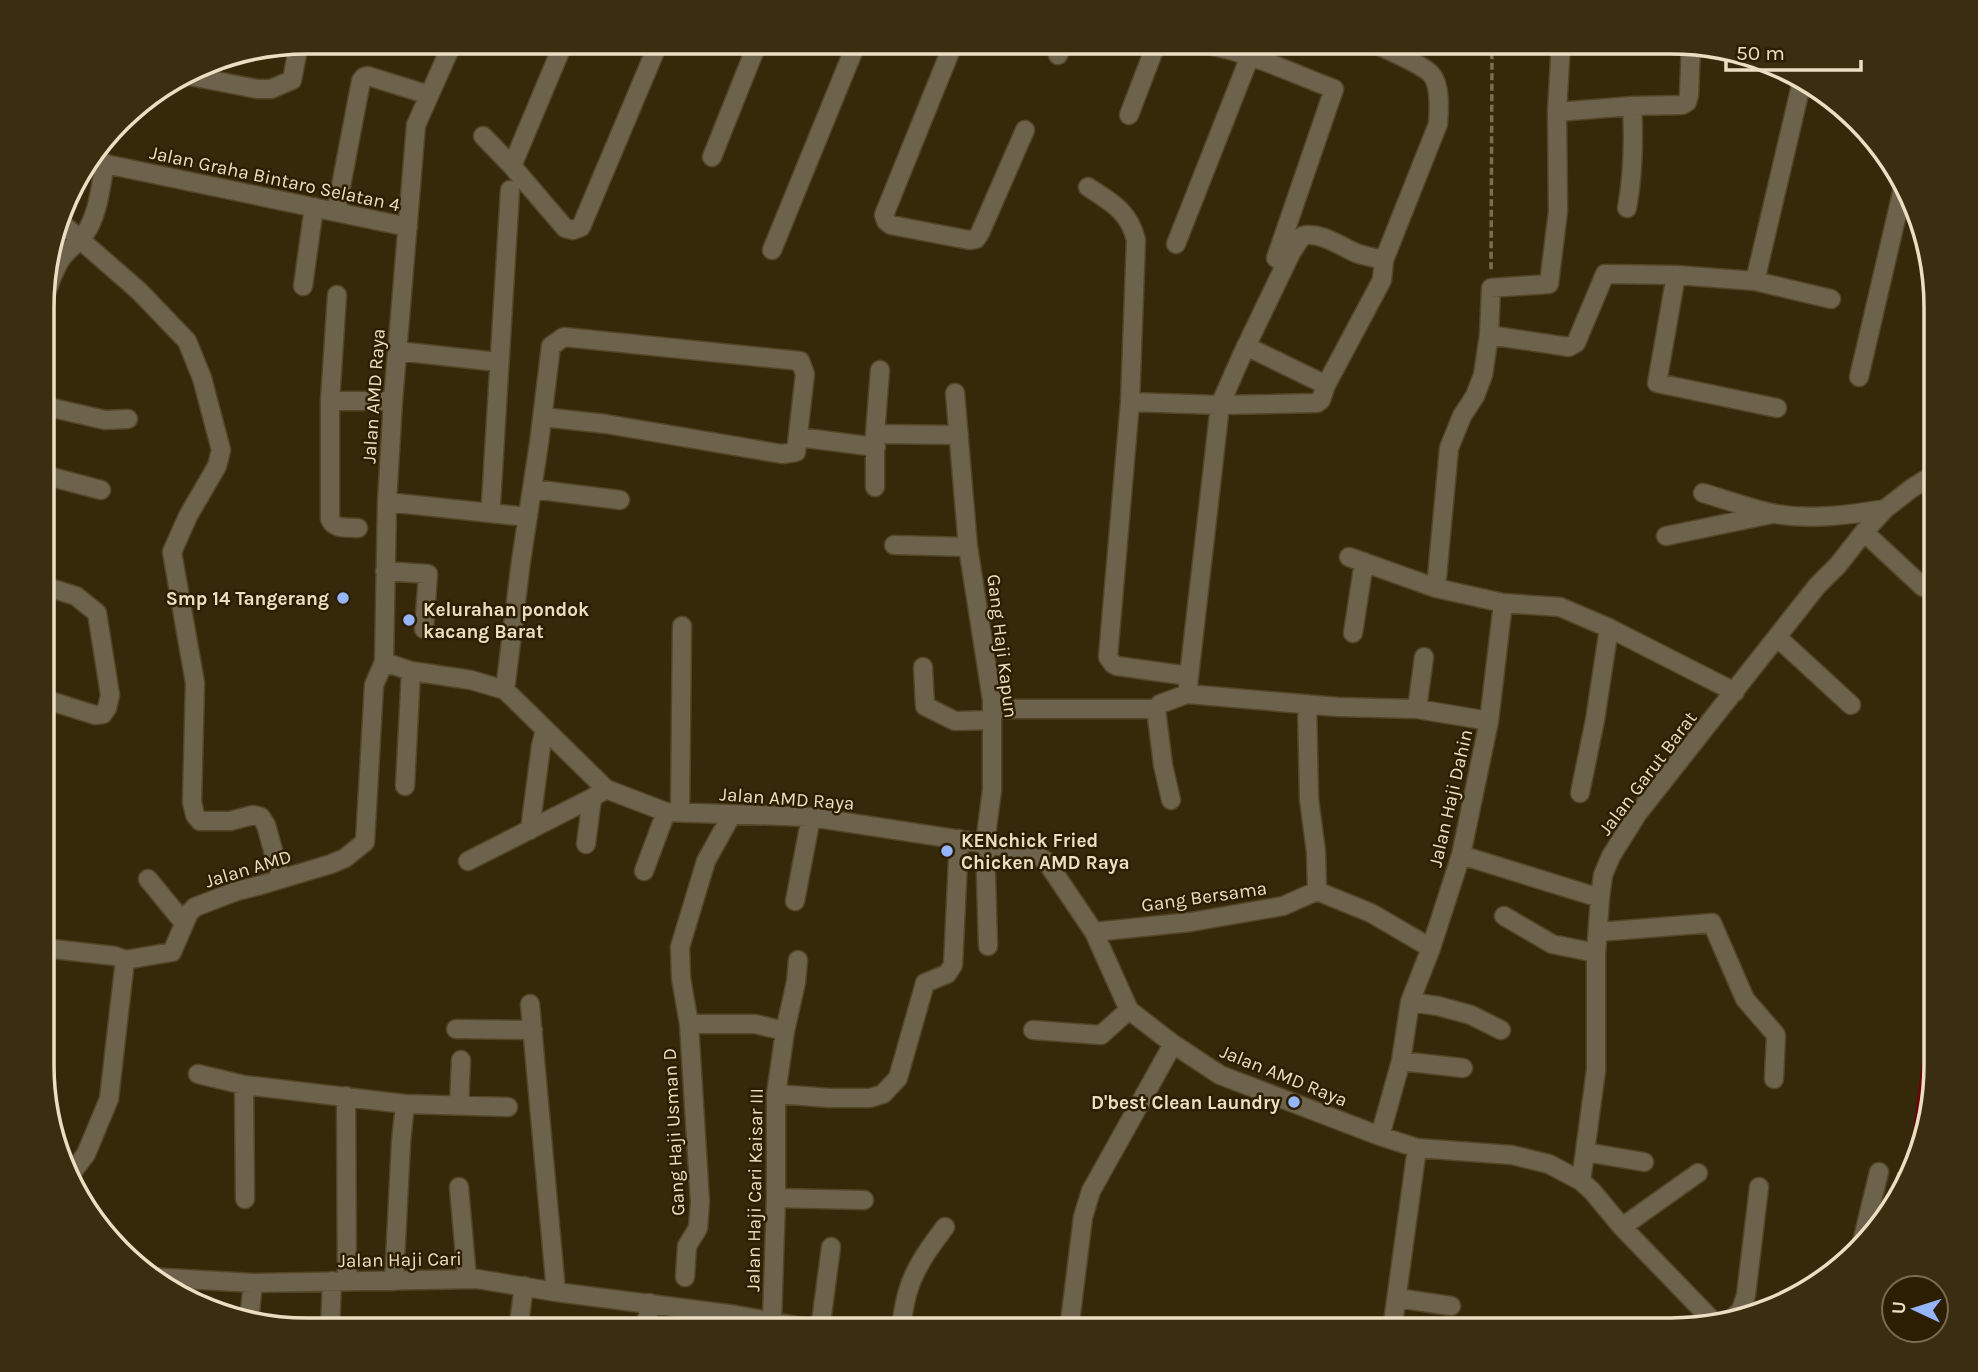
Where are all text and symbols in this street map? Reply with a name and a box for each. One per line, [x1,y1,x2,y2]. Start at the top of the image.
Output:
scale bar [1726,28,1861,72]
text: 50 m [1736,41,1785,65]
street label: Jalan Graha Bintaro Selatan 4 [148,142,402,216]
street label: Jalan AMD Raya [358,328,390,464]
street label: Gang Haji Kapun [982,573,1022,719]
place label: Smp 14 Tangerang [166,588,329,610]
marker: Smp 14 Tangerang [335,590,351,606]
place label: Kelurahan pondok kacang Barat [423,599,589,643]
marker: Kelurahan pondok kacang Barat [401,612,417,628]
street label: Jalan Garut Barat [1594,707,1702,840]
street label: Jalan Haji Dahin [1424,727,1478,869]
street label: Jalan AMD Raya [719,783,855,815]
place label: KENchick Fried Chicken AMD Raya [961,830,1130,874]
marker: KENchick Fried Chicken AMD Raya [939,843,955,859]
street label: Jalan AMD [202,845,294,893]
street label: Gang Bersama [1140,877,1268,917]
street label: Jalan AMD Raya [1217,1040,1350,1111]
street label: Gang Haji Usman D [659,1048,689,1216]
street label: Jalan Haji Cari Kaisar III [742,1088,768,1292]
place label: D'best Clean Laundry [1091,1092,1280,1114]
marker: D'best Clean Laundry [1286,1094,1302,1110]
street label: Jalan Haji Cari [338,1248,462,1272]
north arrow [1880,1274,1950,1344]
text: U [1888,1301,1910,1315]

